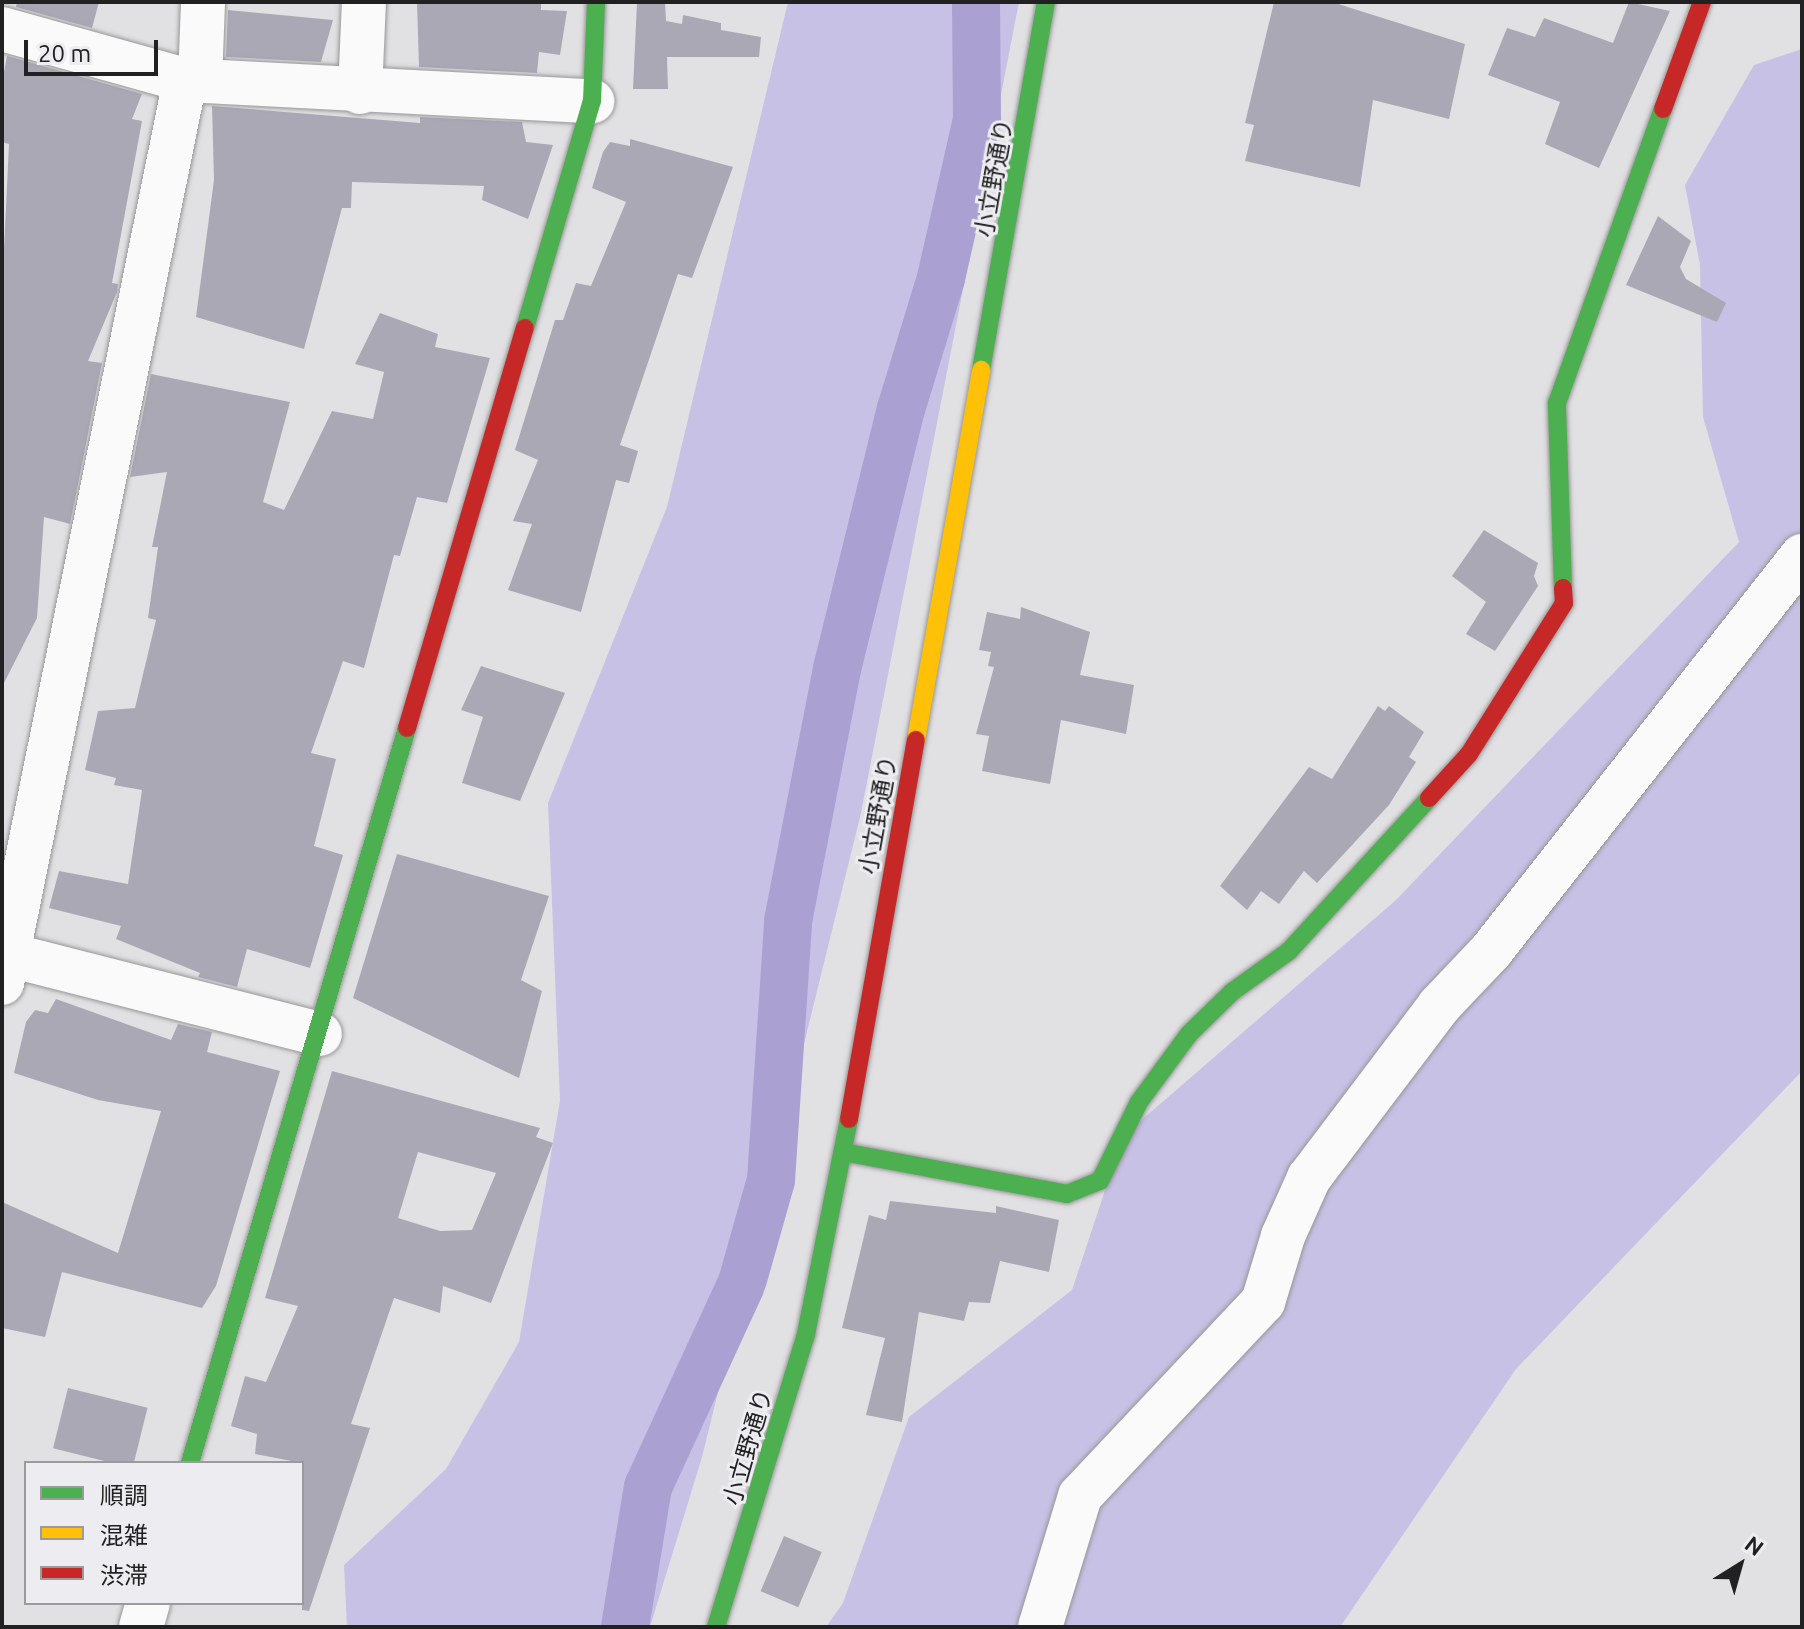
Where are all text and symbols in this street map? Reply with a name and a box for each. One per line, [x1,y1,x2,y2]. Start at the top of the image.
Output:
scale bar [28,24,162,74]
text: 20 m [38,40,91,67]
street label: 小立野通り [969,116,1019,240]
street label: 小立野通り [853,753,903,877]
street label: 小立野通り [718,1385,778,1509]
legend [24,1461,304,1605]
text: 順調 [100,1482,148,1509]
text: 混雑 [100,1522,148,1549]
north arrow [1700,1525,1780,1605]
text: N [1741,1531,1769,1560]
text: 渋滞 [100,1562,148,1589]

